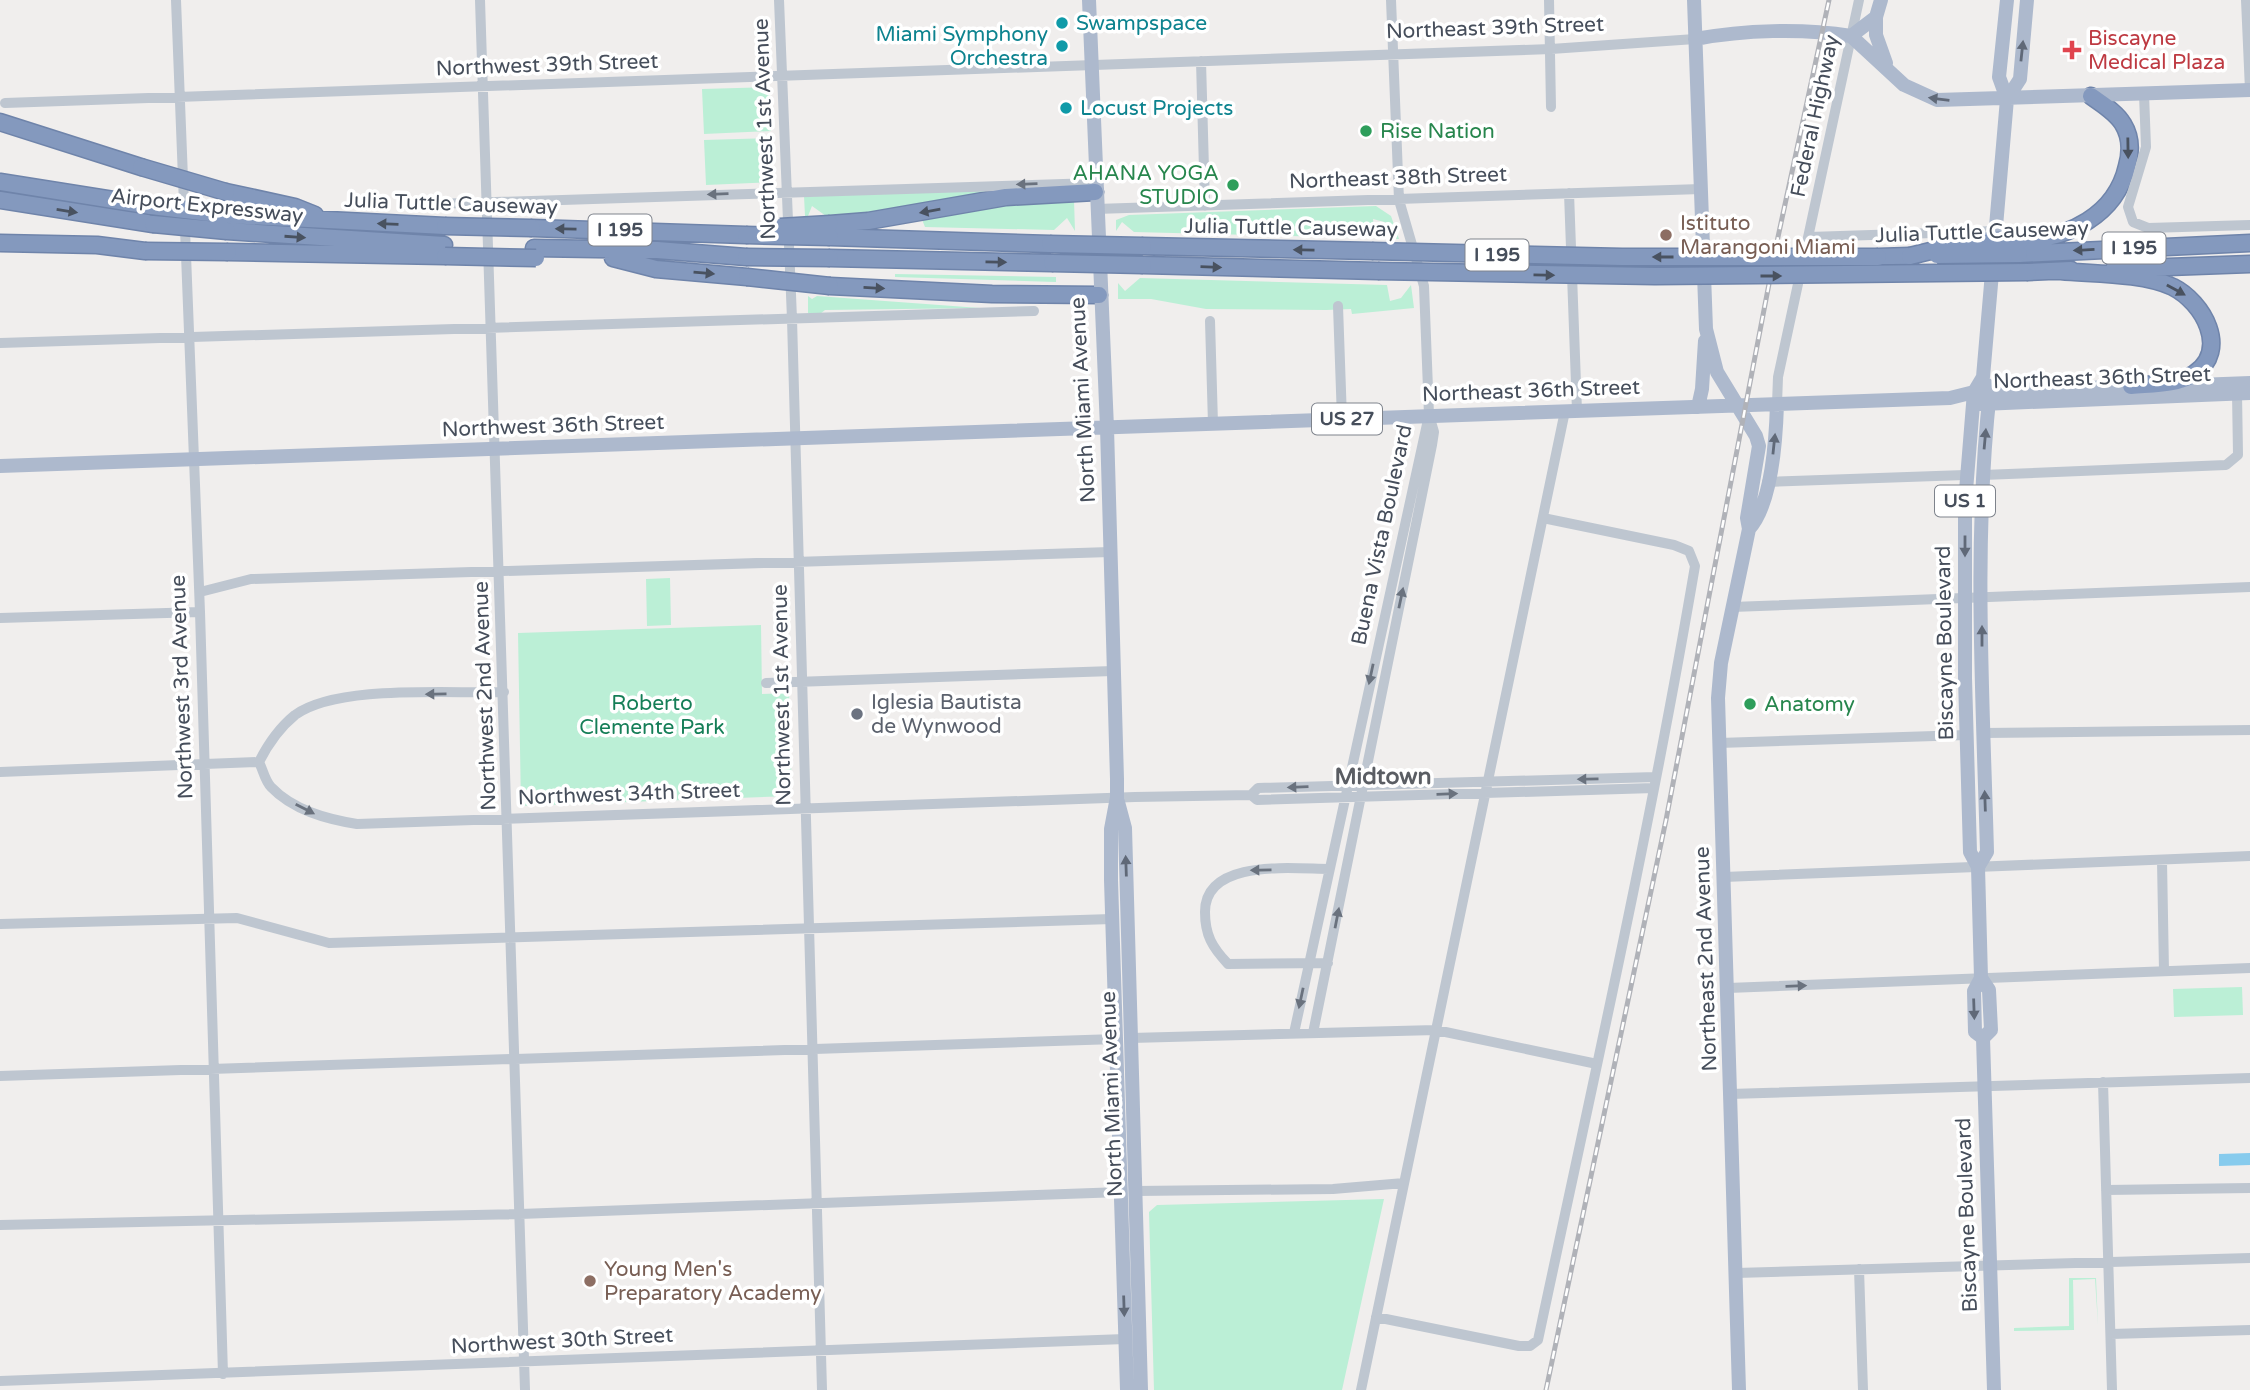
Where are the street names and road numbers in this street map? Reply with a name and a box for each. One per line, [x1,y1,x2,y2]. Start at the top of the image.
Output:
street label: Northeast 39th Street [1386,12,1604,44]
street label: Northwest 1st Avenue [749,18,781,240]
street label: Federal Highway [1786,32,1844,200]
street label: Northwest 39th Street [435,49,659,81]
street label: Northeast 38th Street [1289,162,1507,194]
street label: Airport Expressway [110,183,304,229]
street label: Julia Tuttle Causeway [344,188,558,220]
road number: I 195 [588,214,652,246]
street label: Julia Tuttle Causeway [1184,214,1398,242]
street label: Julia Tuttle Causeway [1875,216,2089,248]
road number: I 195 [2102,232,2166,264]
road number: I 195 [1466,240,1528,270]
street label: North Miami Avenue [1065,296,1101,503]
street label: Northeast 36th Street [1993,362,2211,394]
street label: Northeast 36th Street [1422,375,1640,407]
road number: US 27 [1312,404,1382,434]
street label: Northwest 36th Street [441,410,665,442]
street label: Buena Vista Boulevard [1346,422,1418,648]
road number: US 1 [1935,486,1995,516]
street label: Biscayne Boulevard [1931,545,1959,741]
street label: Northwest 3rd Avenue [166,574,198,800]
street label: Northwest 2nd Avenue [468,581,502,811]
street label: Northwest 1st Avenue [768,584,796,806]
street label: Northwest 34th Street [517,778,741,810]
street label: Northeast 2nd Avenue [1690,846,1722,1072]
street label: North Miami Avenue [1096,991,1128,1197]
street label: Biscayne Boulevard [1951,1117,1983,1313]
street label: Northwest 30th Street [450,1323,674,1359]

